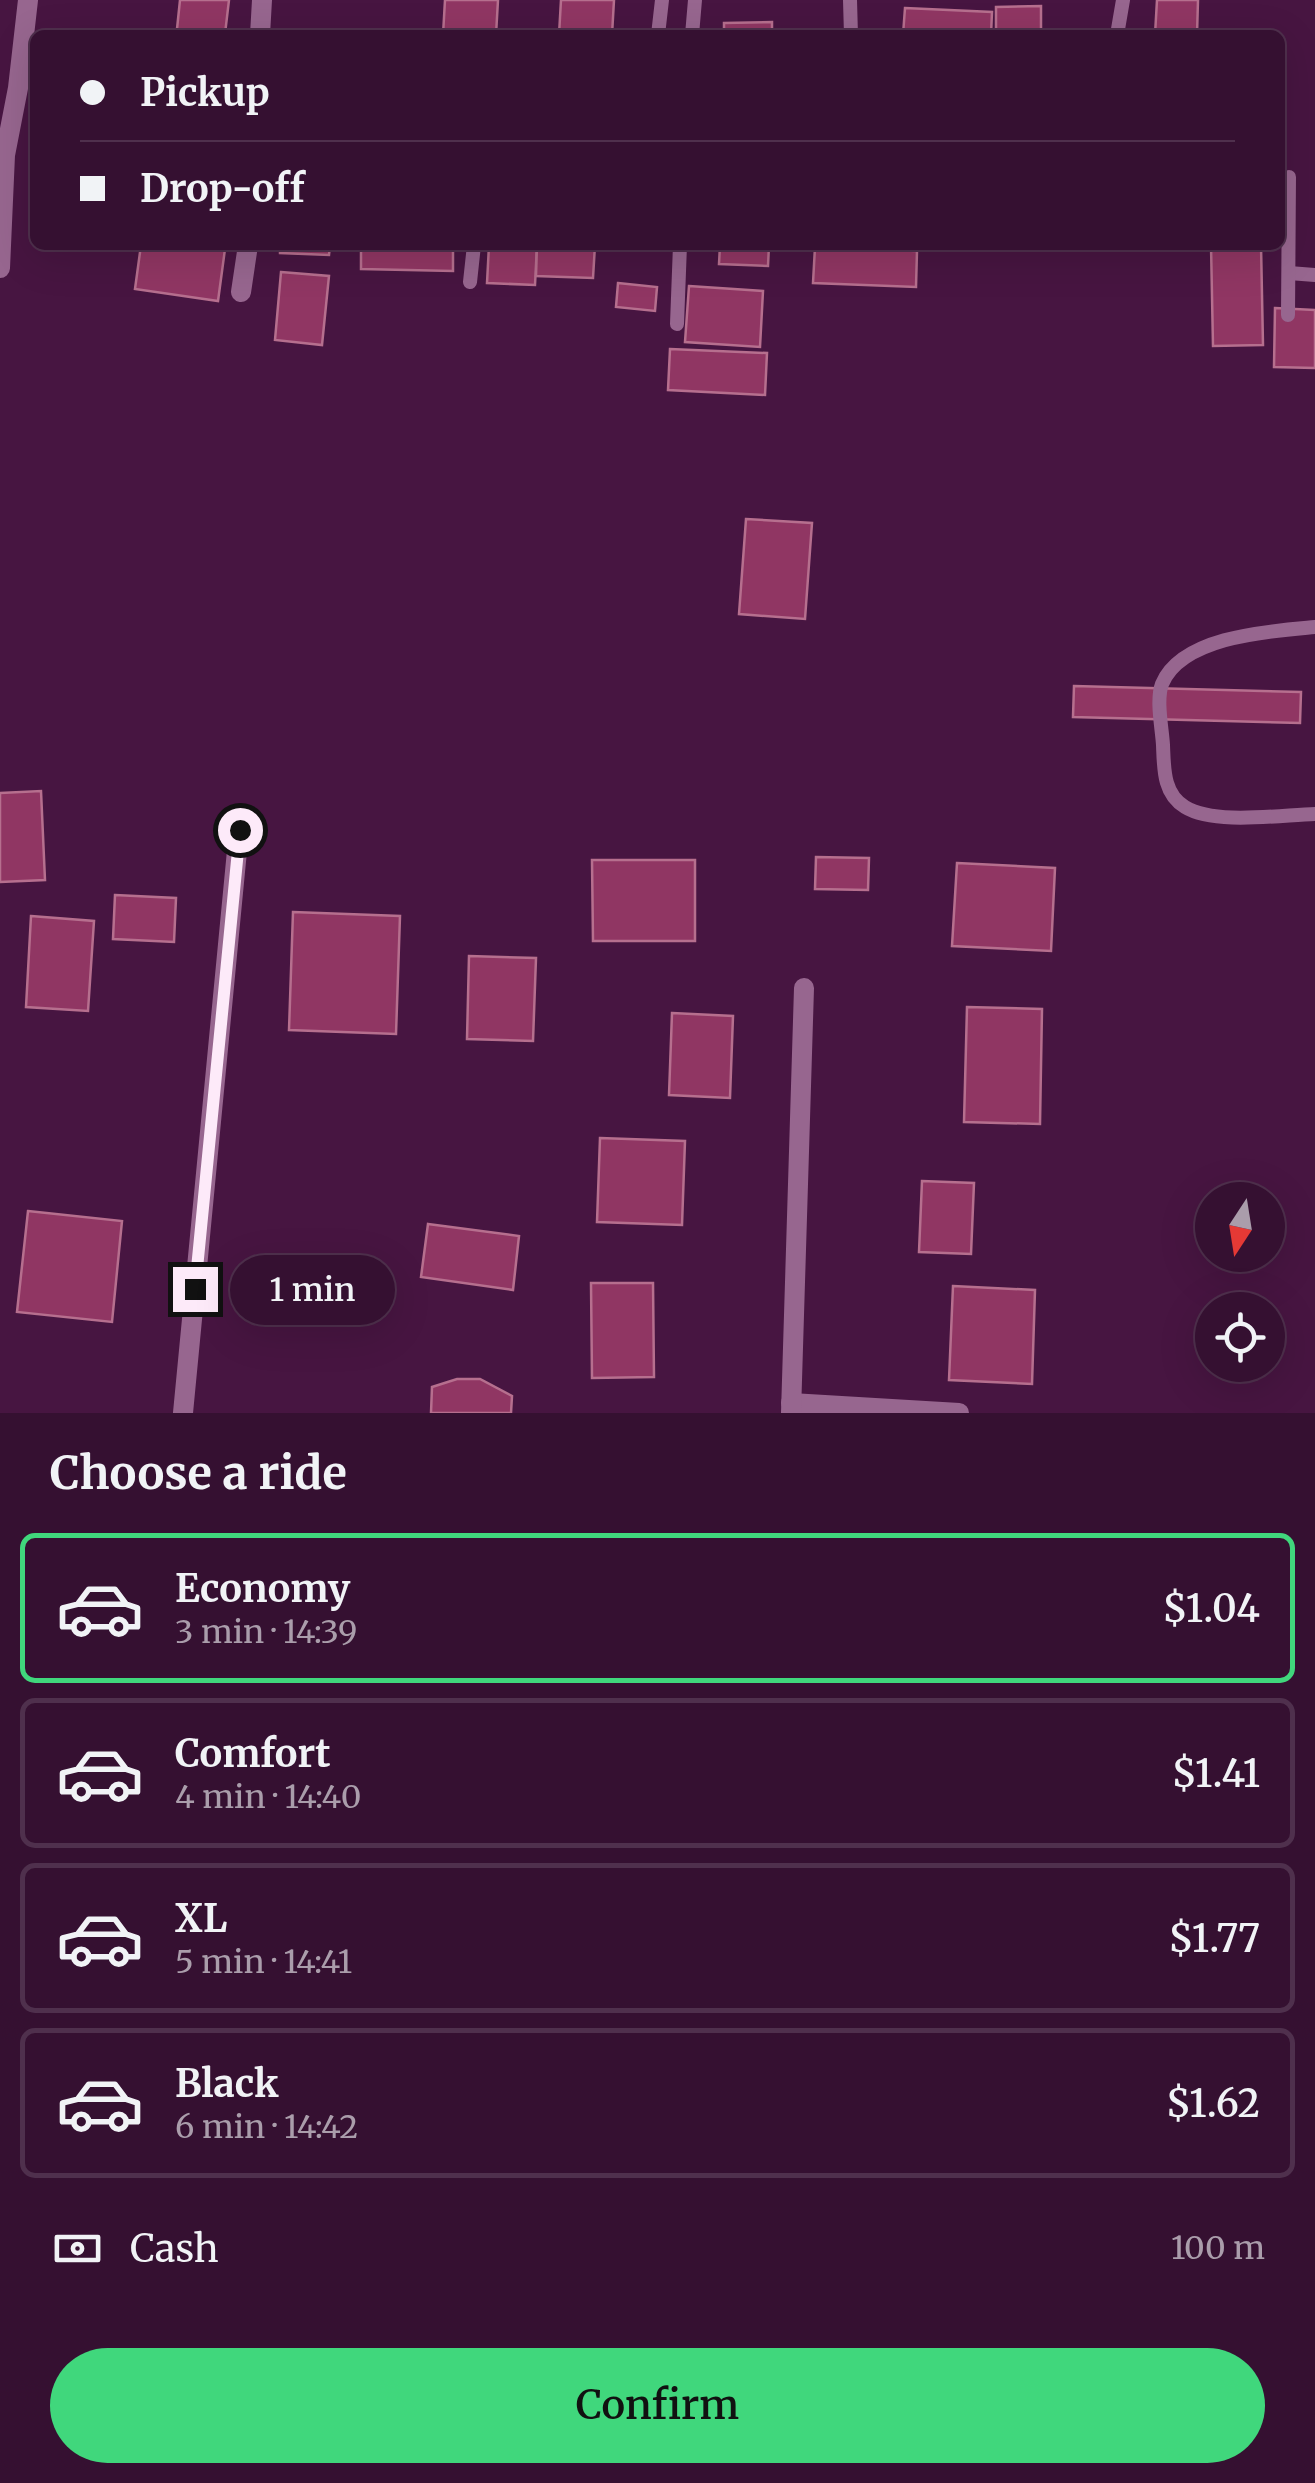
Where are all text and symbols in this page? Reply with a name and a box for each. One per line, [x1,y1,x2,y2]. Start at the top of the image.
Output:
text: Pickup [140,69,270,116]
text: Drop-off [140,165,305,212]
route start [218,808,263,853]
north arrow [1195,1182,1285,1272]
map controls [1195,1182,1285,1382]
callout: 1 min [230,1254,395,1324]
route end [173,1267,218,1312]
text: 1 min [269,1270,356,1310]
button: locate [1195,1292,1285,1382]
text: Choose a ride [50,1445,347,1501]
icon: car [55,1563,145,1653]
text: Economy [175,1565,350,1612]
text: $1.04 [1162,1585,1260,1632]
text: 3 min · 14:39 [175,1612,357,1652]
icon: car [55,1728,145,1818]
text: Comfort [175,1730,331,1777]
text: $1.41 [1172,1750,1260,1797]
text: 4 min · 14:40 [175,1777,361,1817]
icon: car [55,1893,145,1983]
text: XL [175,1895,227,1942]
text: $1.77 [1168,1915,1260,1962]
text: 5 min · 14:41 [175,1942,352,1982]
icon: car [55,2058,145,2148]
text: Black [175,2060,279,2107]
text: $1.62 [1166,2080,1260,2127]
text: 6 min · 14:42 [175,2107,358,2147]
icon: cash [50,2221,105,2276]
text: Cash [130,2225,219,2272]
text: 100 m [1171,2228,1265,2268]
button: Confirm [50,2348,1265,2463]

